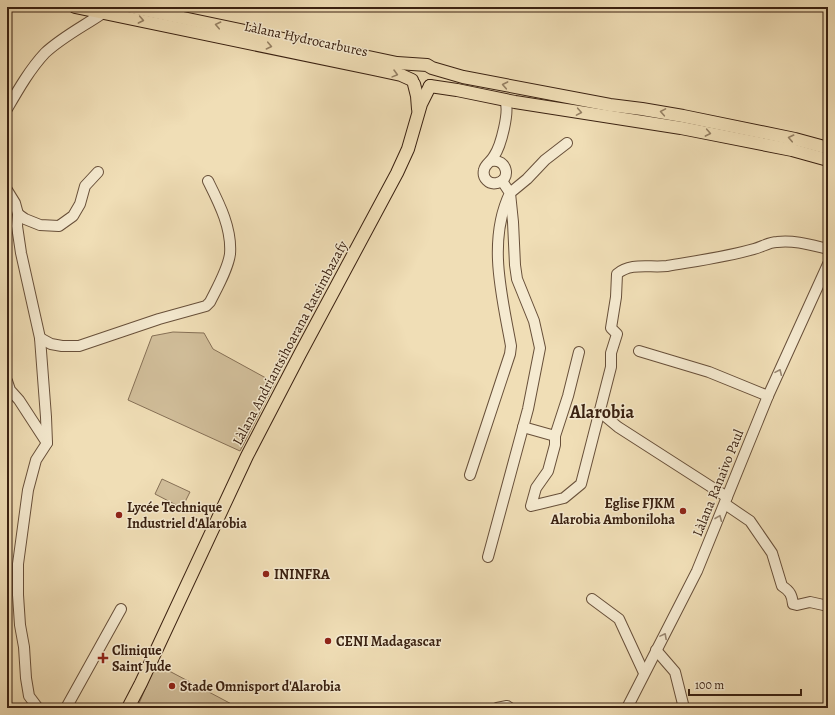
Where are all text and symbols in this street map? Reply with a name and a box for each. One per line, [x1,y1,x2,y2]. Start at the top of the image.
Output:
one-way arrow [138,16,144,24]
street label: Làlana Hydrocarbures [242,17,370,61]
one-way arrow [214,21,221,29]
one-way arrow [265,42,272,50]
one-way arrow [392,69,399,78]
one-way arrow [502,81,508,89]
one-way arrow [576,107,582,116]
one-way arrow [660,109,666,117]
one-way arrow [704,129,711,137]
one-way arrow [787,134,794,142]
street label: Làlana Andriantsihoarana Ratsimbazafy [228,237,353,449]
one-way arrow [774,369,782,377]
district label: Alarobia [569,400,634,424]
street label: Làlana Ranaivo Paul [688,426,748,539]
place label: Eglise FJKM Alarobia Amboniloha [550,494,675,529]
place label: Lycée Technique Industriel d'Alarobia [127,498,247,533]
marker: Eglise FJKM Alarobia Amboniloha [678,506,688,516]
marker: Lycée Technique Industriel d'Alarobia [114,510,124,520]
one-way arrow [714,515,722,523]
place label: ININFRA [274,565,330,584]
marker: ININFRA [261,569,271,579]
place label: CENI Madagascar [336,632,441,651]
one-way arrow [659,633,667,640]
marker: CENI Madagascar [323,636,333,646]
place label: Clinique Saint Jude [112,641,172,676]
marker: Clinique Saint Jude [97,652,109,664]
scale bar [689,671,801,697]
place label: Stade Omnisport d'Alarobia [180,677,341,696]
text: 100 m [695,677,724,693]
marker: Stade Omnisport d'Alarobia [167,681,177,691]

